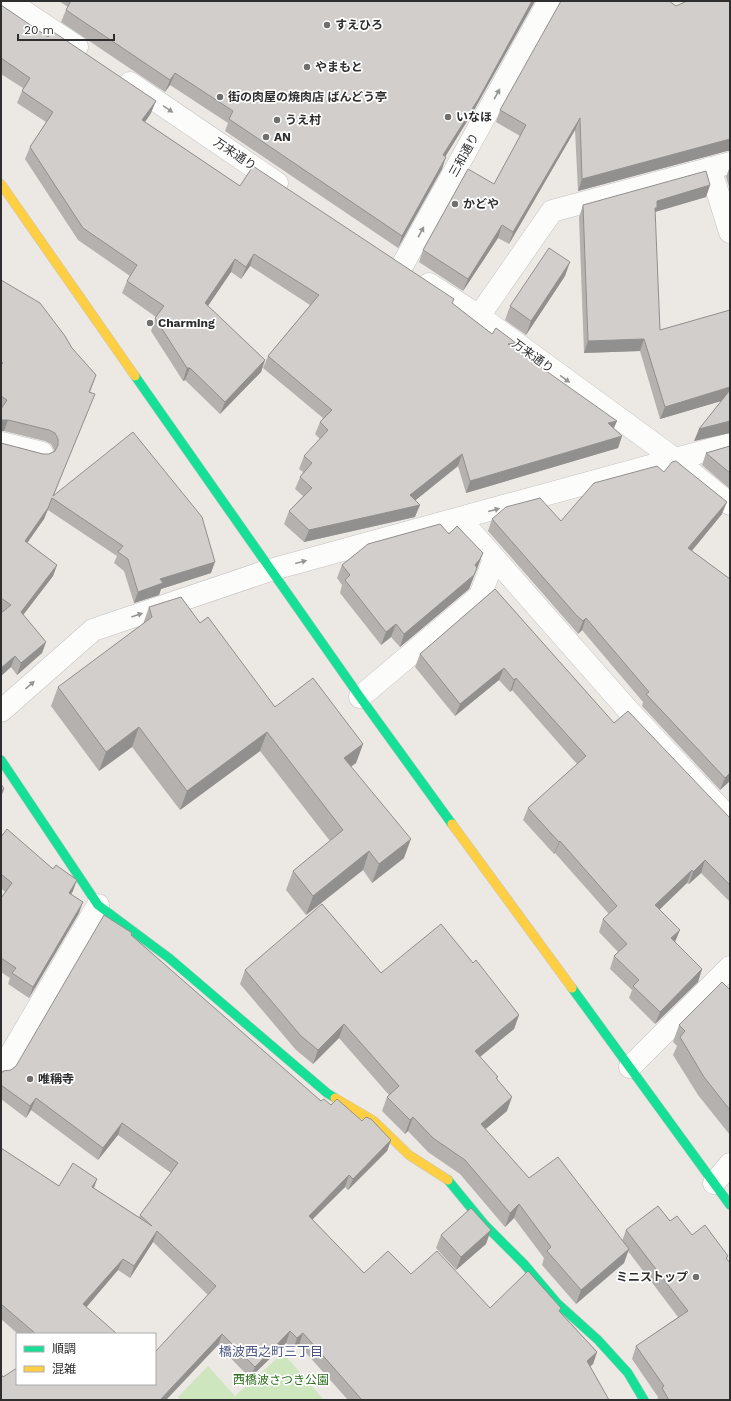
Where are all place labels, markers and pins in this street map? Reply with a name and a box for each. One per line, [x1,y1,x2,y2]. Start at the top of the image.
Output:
place label: すえひろ [335,18,383,32]
marker: すえひろ [322,20,332,30]
place label: やまもと [315,60,363,74]
marker: やまもと [302,62,312,72]
place label: 街の肉屋の焼肉店 ばんどう亭 [228,90,387,104]
marker: 街の肉屋の焼肉店 ばんどう亭 [215,92,225,102]
place label: いなほ [456,110,492,124]
marker: いなほ [443,112,453,122]
place label: うえ村 [285,113,321,127]
marker: うえ村 [272,115,282,125]
place label: AN [274,130,291,144]
marker: AN [261,132,271,142]
place label: かどや [463,197,499,211]
marker: かどや [450,199,460,209]
place label: Charming [158,316,215,330]
marker: Charming [145,318,155,328]
place label: 唯稱寺 [38,1072,74,1086]
marker: 唯稱寺 [25,1074,35,1084]
place label: ミニストップ [616,1270,688,1284]
marker: ミニストップ [691,1272,701,1282]

